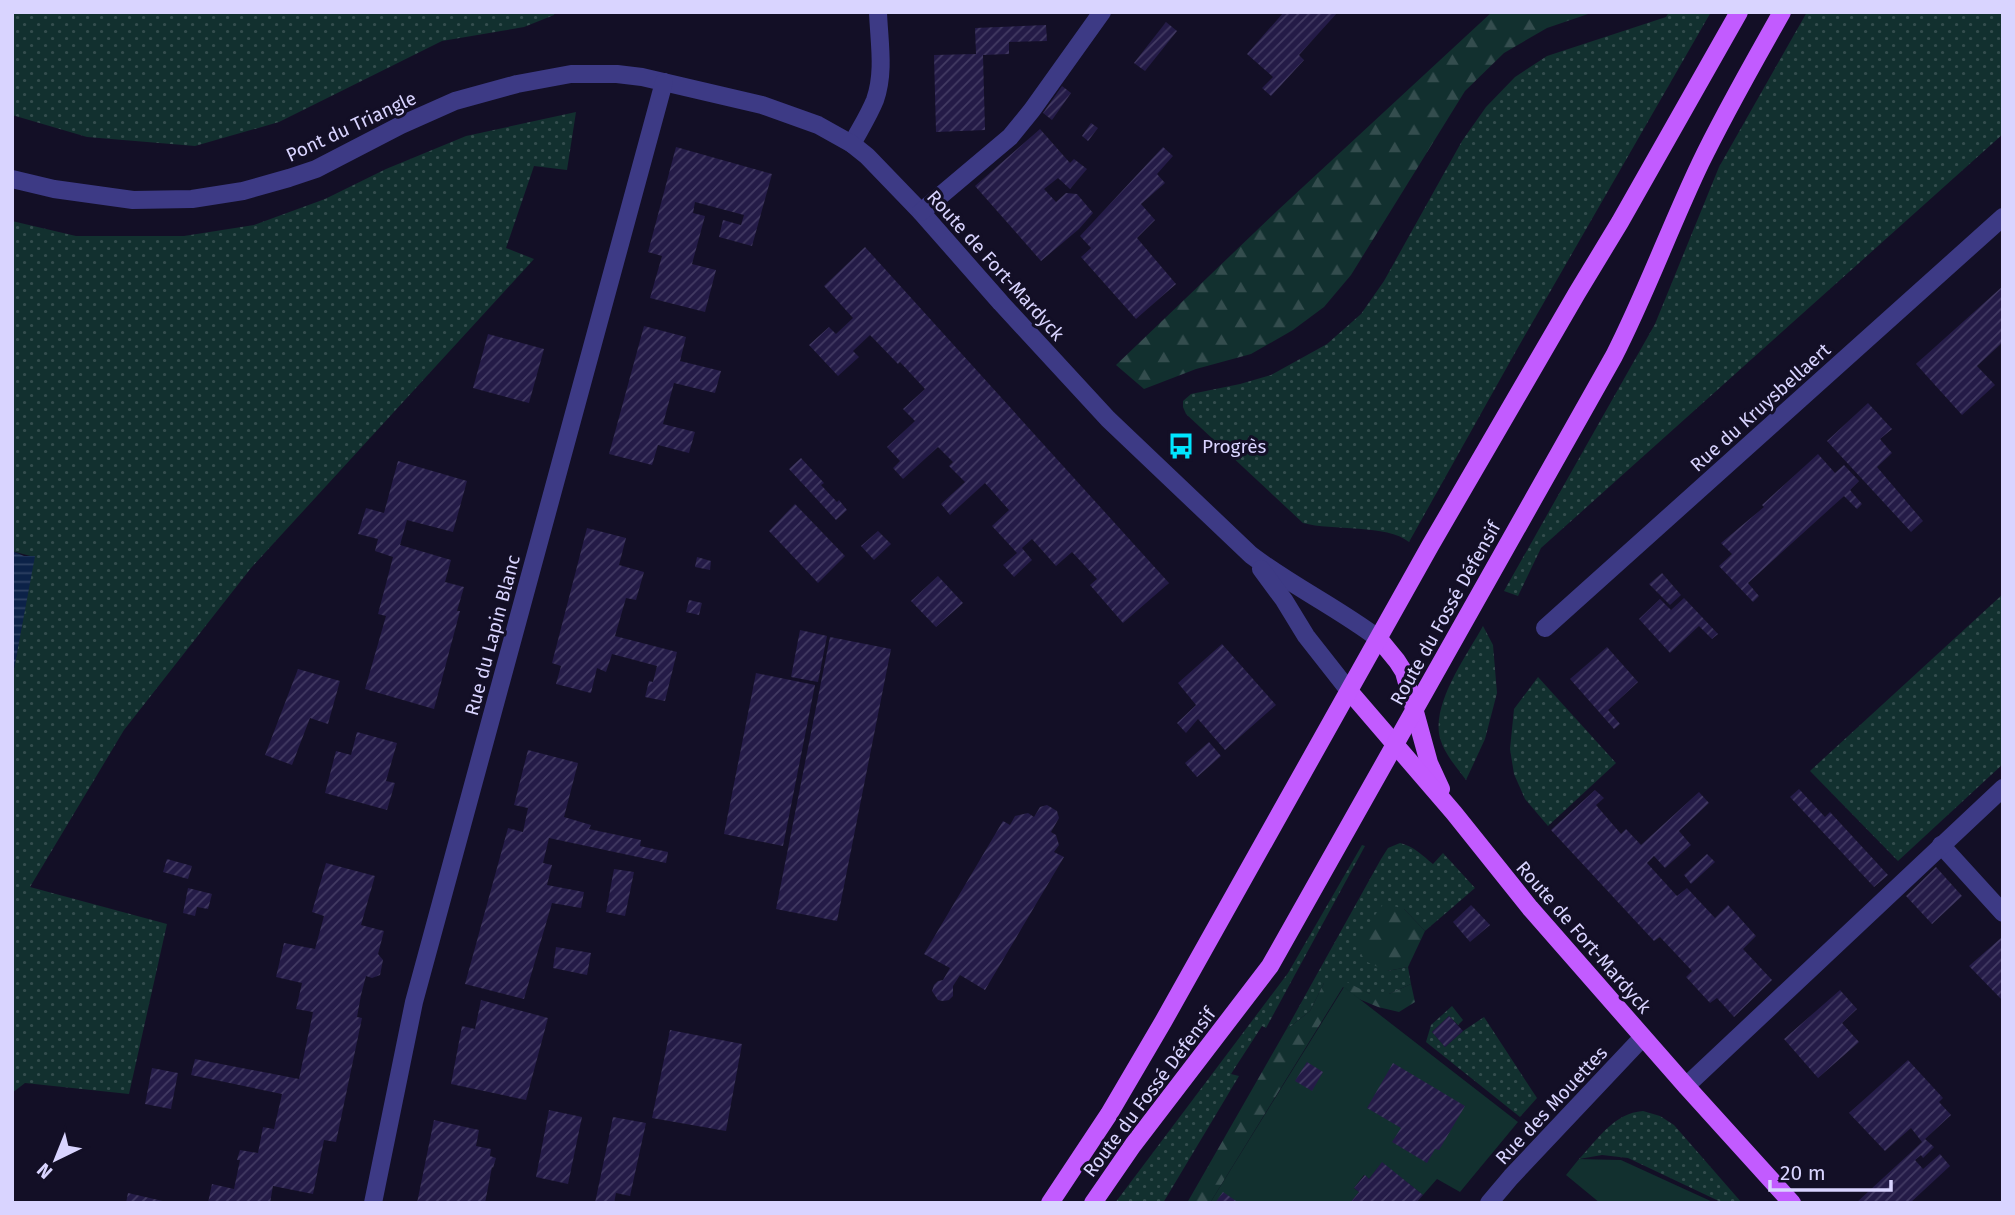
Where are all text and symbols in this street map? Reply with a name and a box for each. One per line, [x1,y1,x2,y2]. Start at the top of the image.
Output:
street label: Pont du Triangle [282,86,420,167]
street label: Route de Fort-Mardyck [922,185,1069,345]
street label: Rue du Kruysbellaert [1686,338,1835,476]
bus stop icon: Progrès [1166,431,1196,461]
place label: Progrès [1202,435,1267,458]
street label: Route du Fossé Défensif [1385,516,1506,709]
street label: Rue du Lapin Blanc [460,552,525,718]
street label: Route de Fort-Mardyck [1511,856,1656,1018]
street label: Route du Fossé Défensif [1078,1002,1222,1182]
street label: Rue des Mouettes [1491,1041,1612,1169]
north arrow [21,1124,91,1194]
scale bar [1770,1148,1891,1192]
text: N [32,1158,57,1184]
text: 20 m [1780,1160,1826,1186]

